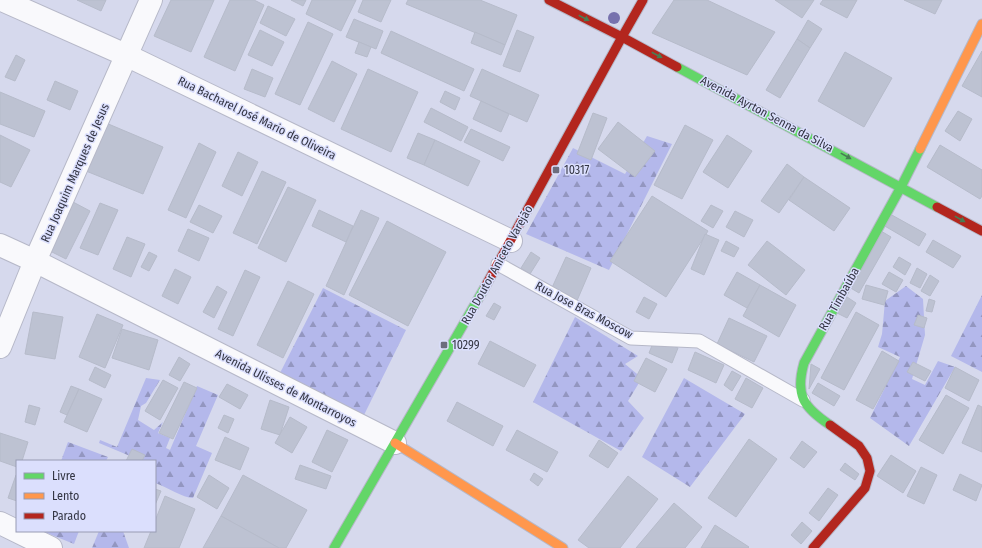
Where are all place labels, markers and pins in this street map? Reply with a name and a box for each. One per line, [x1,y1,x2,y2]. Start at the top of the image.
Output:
place label: 10317 [564,163,590,177]
marker: 10317 [551,165,561,175]
place label: 10299 [452,338,480,352]
marker: 10299 [439,340,449,350]

